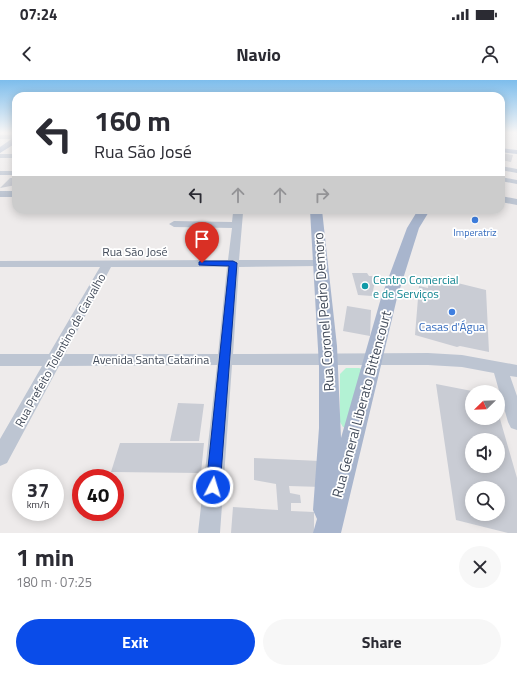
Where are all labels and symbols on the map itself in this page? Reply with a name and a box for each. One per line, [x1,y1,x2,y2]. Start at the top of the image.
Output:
marker: Imperatriz [470,215,480,225]
pin [185,222,219,263]
place label: Imperatriz [453,225,497,240]
street label: Rua Coronel Pedro Demoro [307,232,339,392]
street label: Rua São José [102,242,168,261]
street label: Rua Prefeito Tolentino de Carvalho [10,270,110,430]
place label: Centro Comercial e de Serviços [373,270,459,303]
marker: Centro Comercial e de Serviços [360,281,370,291]
marker: Casas d'Água [447,307,457,317]
street label: Rua General Liberato Bittencourt [326,308,396,500]
place label: Casas d'Água [419,317,485,336]
street label: Avenida Santa Catarina [93,350,209,369]
north arrow [465,385,505,425]
position arrow [192,466,234,508]
speed limit sign: 40 [72,469,124,521]

